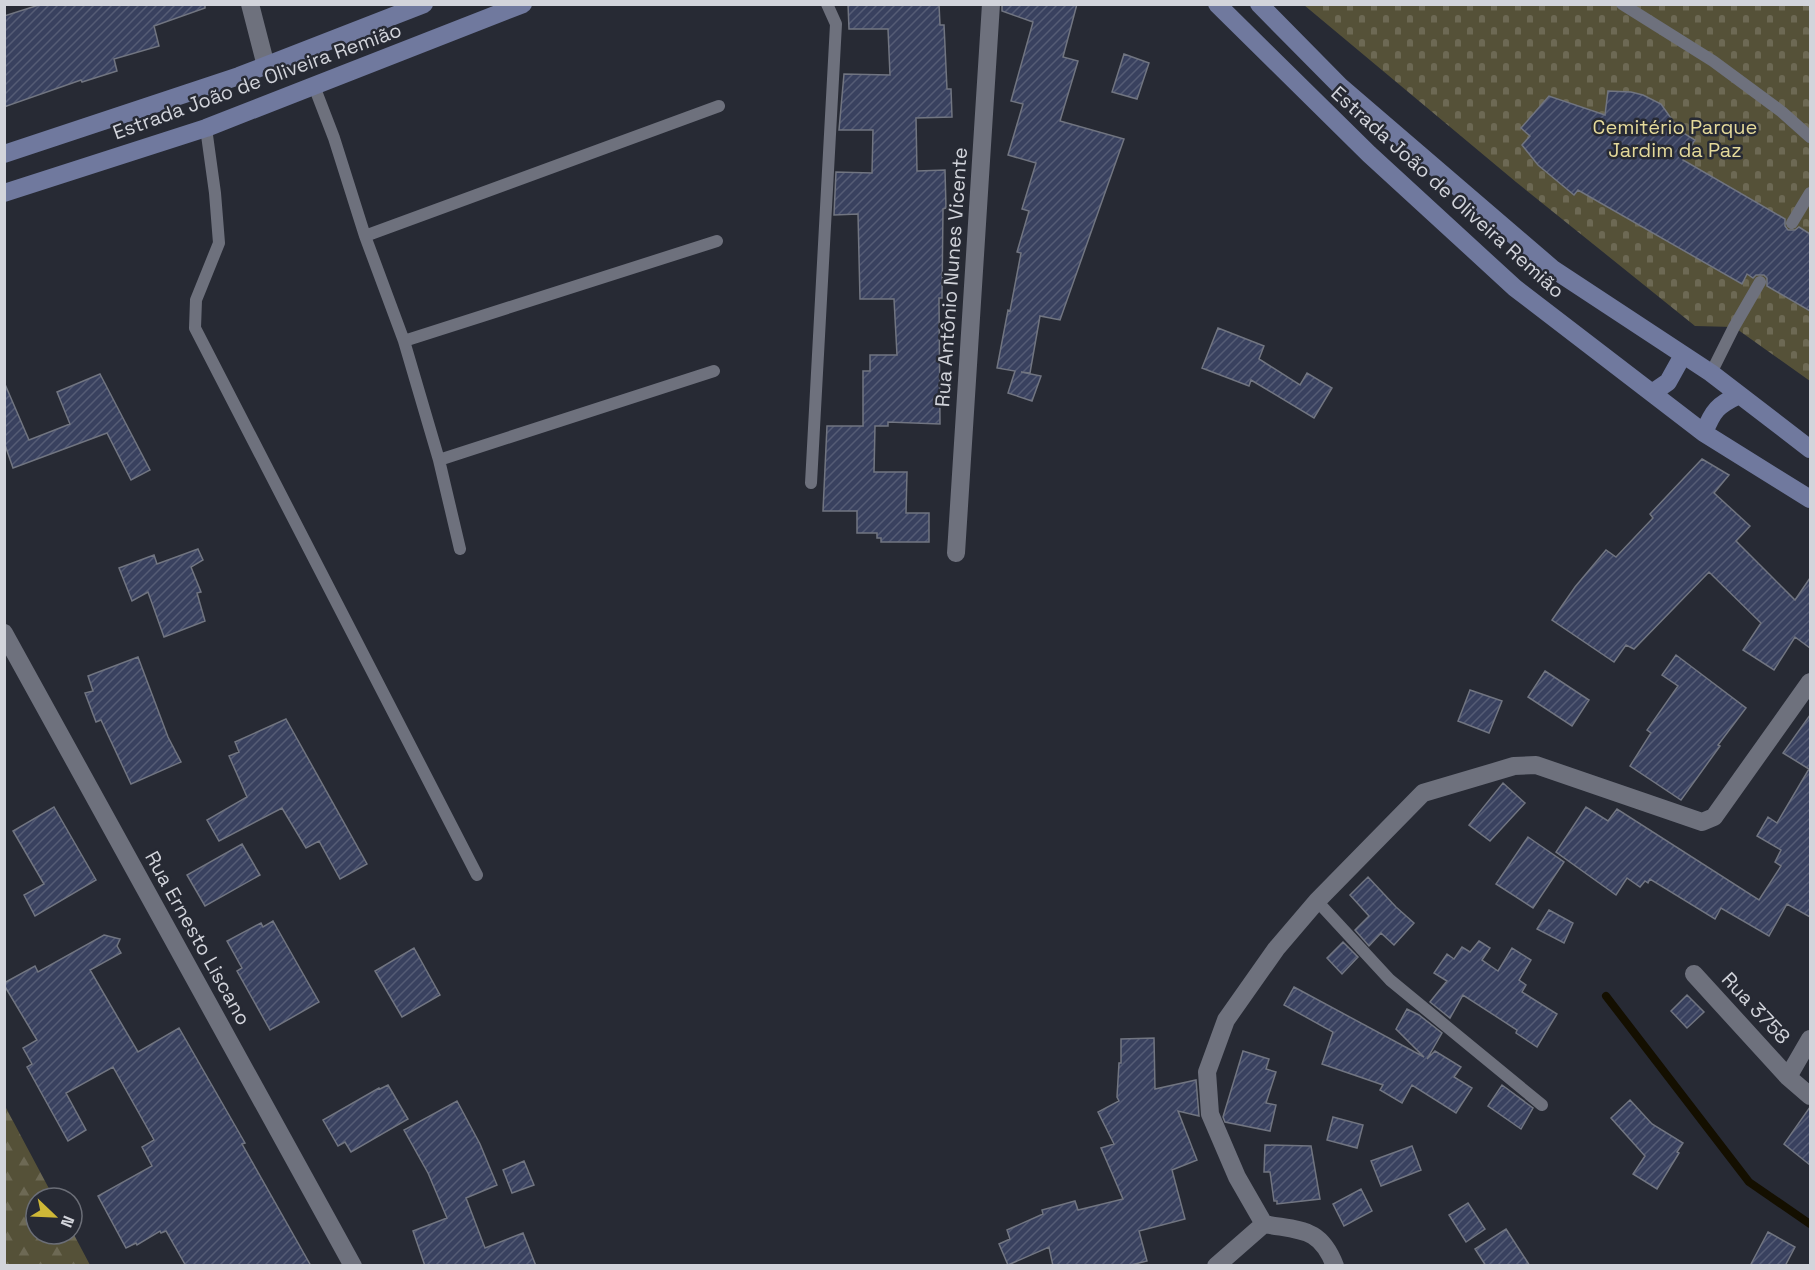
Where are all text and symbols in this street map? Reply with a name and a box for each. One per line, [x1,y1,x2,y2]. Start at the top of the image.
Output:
street label: Estrada João de Oliveira Remião [109,17,405,145]
street label: Estrada João de Oliveira Remião [1326,80,1570,304]
park label: Cemitério Parque Jardim da Paz [1593,114,1757,163]
street label: Rua Antônio Nunes Vicente [929,146,973,408]
street label: Rua Ernesto Liscano [139,846,257,1030]
street label: Rua 3758 [1716,966,1796,1050]
north arrow [24,1186,84,1246]
text: N [56,1213,79,1231]

